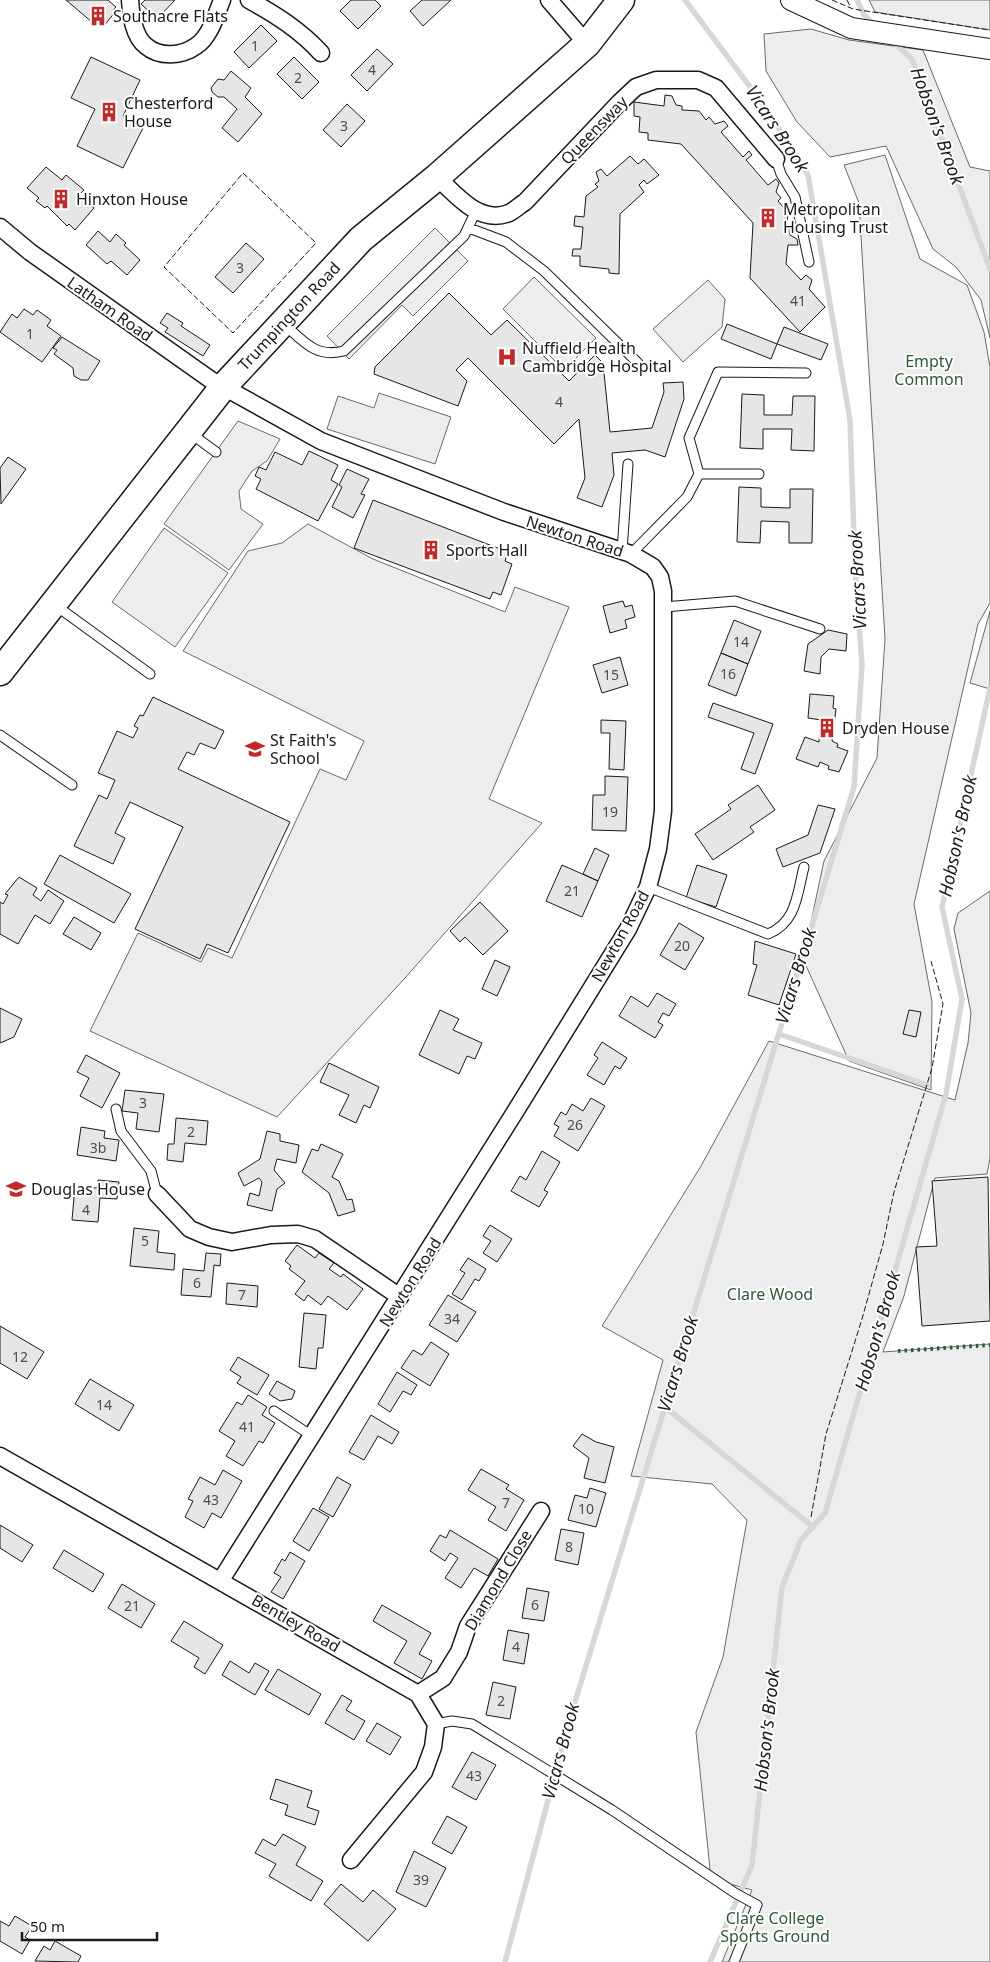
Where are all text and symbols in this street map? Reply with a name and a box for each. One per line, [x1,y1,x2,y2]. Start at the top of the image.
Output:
building icon: Southacre Flats [87,5,109,27]
place label: Southacre Flats [113,5,228,27]
house number: 1 [251,36,259,55]
house number: 4 [368,60,376,79]
water label: Hobson's Brook [905,63,971,189]
house number: 2 [294,68,302,87]
water label: Vicars Brook [741,80,816,178]
street label: Queensway [556,90,633,169]
place label: Chesterford House [124,92,213,132]
building icon: Chesterford House [98,101,120,123]
house number: 3 [340,116,348,135]
building icon: Hinxton House [50,188,72,210]
place label: Hinxton House [76,188,188,210]
place label: Metropolitan Housing Trust [783,198,888,238]
building icon: Metropolitan Housing Trust [757,207,779,229]
street label: Trumpington Road [233,257,345,375]
house number: 3 [236,258,244,277]
street label: Latham Road [63,271,157,347]
house number: 41 [790,291,806,310]
house number: 1 [26,324,34,343]
place label: Nuffield Health Cambridge Hospital [522,337,672,377]
hospital icon: Nuffield Health Cambridge Hospital [496,346,518,368]
park label: Empty Common [894,350,964,390]
house number: 4 [555,392,563,411]
street label: Newton Road [523,510,627,562]
water label: Vicars Brook [842,529,872,630]
building icon: Sports Hall [420,539,442,561]
place label: Sports Hall [446,539,528,561]
house number: 14 [733,632,749,651]
house number: 16 [720,664,736,683]
house number: 15 [603,665,619,684]
building icon: Dryden House [816,717,838,739]
place label: Dryden House [842,717,949,739]
place label: St Faith's School [270,729,336,769]
school or university icon: St Faith's School [244,738,266,760]
water label: Hobson's Brook [932,772,982,899]
house number: 19 [602,802,618,821]
house number: 21 [564,881,580,900]
street label: Newton Road [586,886,654,986]
water label: Vicars Brook [769,924,821,1027]
house number: 20 [674,936,690,955]
house number: 3 [139,1093,147,1112]
house number: 26 [567,1115,583,1134]
house number: 2 [187,1122,195,1141]
house number: 3b [90,1138,106,1157]
school or university icon: Douglas House [5,1178,27,1200]
place label: Douglas House [31,1178,145,1200]
house number: 4 [82,1200,90,1219]
house number: 5 [141,1231,149,1250]
street label: Newton Road [374,1233,446,1331]
water label: Hobson's Brook [848,1267,906,1394]
house number: 6 [193,1273,201,1292]
park label: Clare Wood [727,1283,813,1305]
house number: 7 [238,1285,246,1304]
house number: 34 [444,1309,460,1328]
water label: Vicars Brook [651,1312,703,1415]
house number: 12 [12,1347,28,1366]
house number: 14 [96,1395,112,1414]
house number: 41 [239,1417,255,1436]
house number: 43 [203,1490,219,1509]
house number: 7 [502,1493,510,1512]
house number: 10 [578,1499,594,1518]
street label: Diamond Close [459,1526,537,1634]
house number: 8 [565,1537,573,1556]
street label: Bentley Road [248,1589,344,1657]
house number: 6 [531,1595,539,1614]
house number: 21 [124,1596,140,1615]
house number: 4 [512,1637,520,1656]
water label: Hobson's Brook [748,1666,785,1793]
house number: 2 [497,1691,505,1710]
water label: Vicars Brook [536,1699,585,1802]
house number: 43 [466,1766,482,1785]
house number: 39 [413,1870,429,1889]
park label: Clare College Sports Ground [720,1907,830,1947]
scale bar [22,1910,158,1942]
text: 50 m [30,1916,65,1936]

